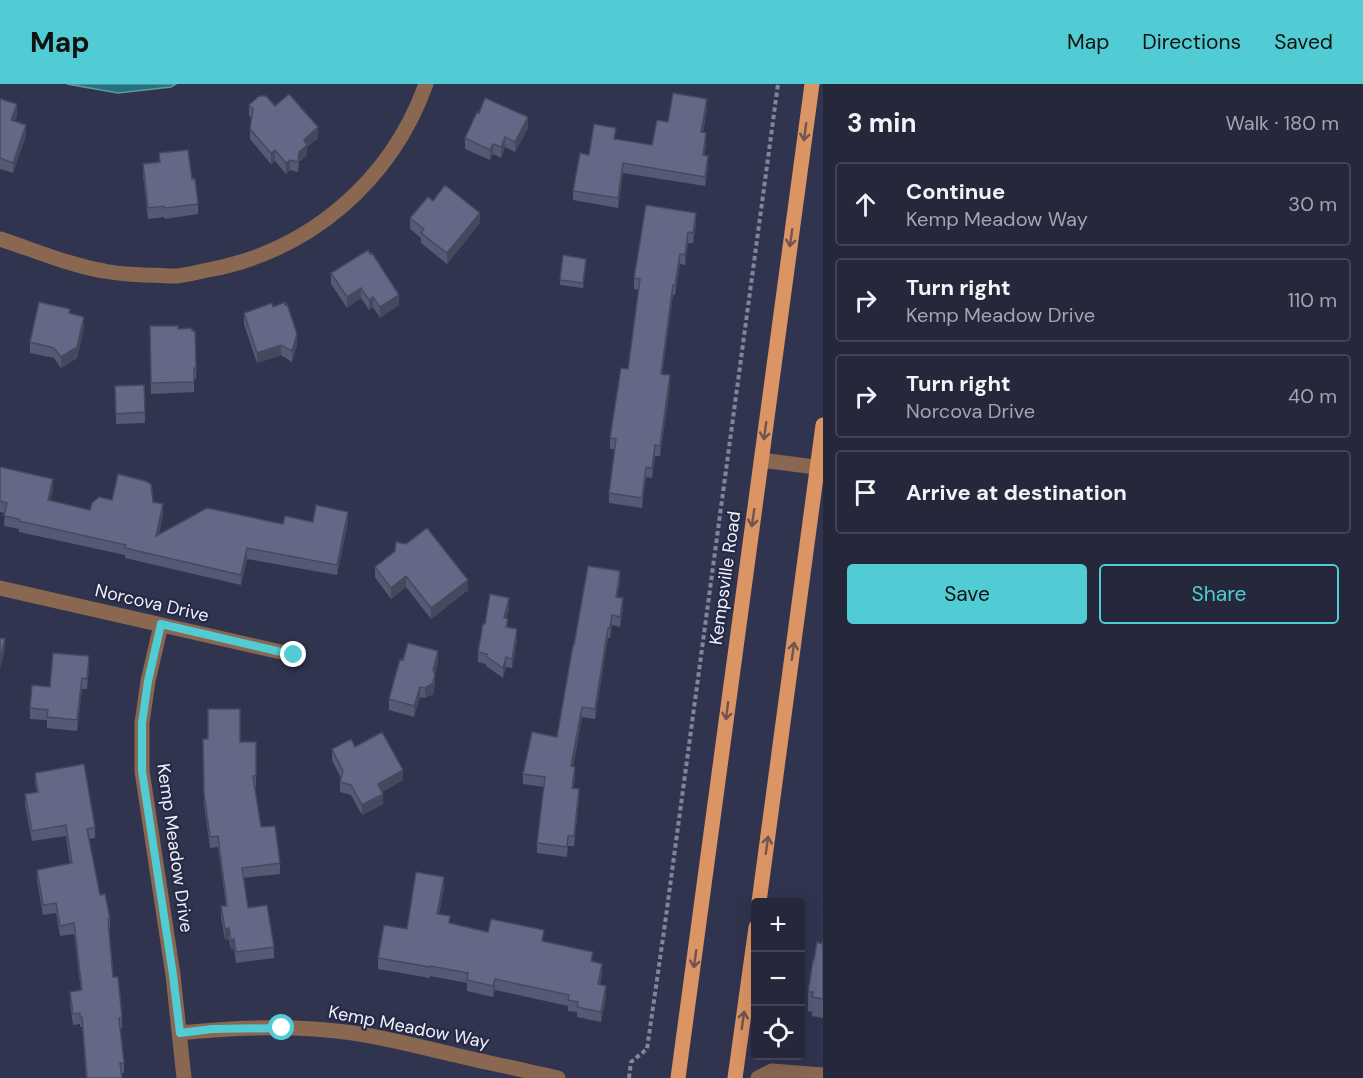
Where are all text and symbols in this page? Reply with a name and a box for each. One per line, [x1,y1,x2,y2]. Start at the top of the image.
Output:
text: Map [30,24,90,61]
text: Map [1067,28,1109,56]
text: Directions [1142,28,1241,56]
text: Saved [1274,28,1333,56]
text: 3 min [847,106,916,140]
text: Walk · 180 m [1225,110,1339,136]
one-way arrow [800,122,811,141]
text: Continue [906,177,1005,206]
icon: ahead [849,188,882,221]
text: 30 m [1288,191,1337,217]
text: Kemp Meadow Way [906,206,1088,232]
one-way arrow [785,228,796,247]
text: Turn right [906,273,1011,302]
icon: right [849,284,882,317]
text: 110 m [1288,287,1337,313]
text: Kemp Meadow Drive [906,302,1095,328]
text: Turn right [906,369,1011,398]
icon: right [849,380,882,413]
text: 40 m [1288,383,1337,409]
text: Norcova Drive [906,398,1035,424]
one-way arrow [760,421,771,441]
icon: arrive [849,476,882,509]
text: Arrive at destination [906,478,1127,507]
one-way arrow [747,507,758,527]
street label: Kempsville Road [704,510,746,646]
button: Save [847,564,1087,624]
button: Share [1099,564,1339,624]
street label: Norcova Drive [93,578,211,628]
route end [280,641,306,667]
one-way arrow [787,642,798,662]
one-way arrow [722,701,733,720]
street label: Kemp Meadow Drive [151,762,199,934]
one-way arrow [761,835,772,855]
map controls [751,898,805,1060]
button: + [751,898,805,952]
one-way arrow [689,948,700,968]
button: − [751,952,805,1006]
street label: Kemp Meadow Way [326,1000,492,1054]
button: locate [751,1006,805,1060]
one-way arrow [738,1011,749,1030]
route start [268,1014,294,1040]

